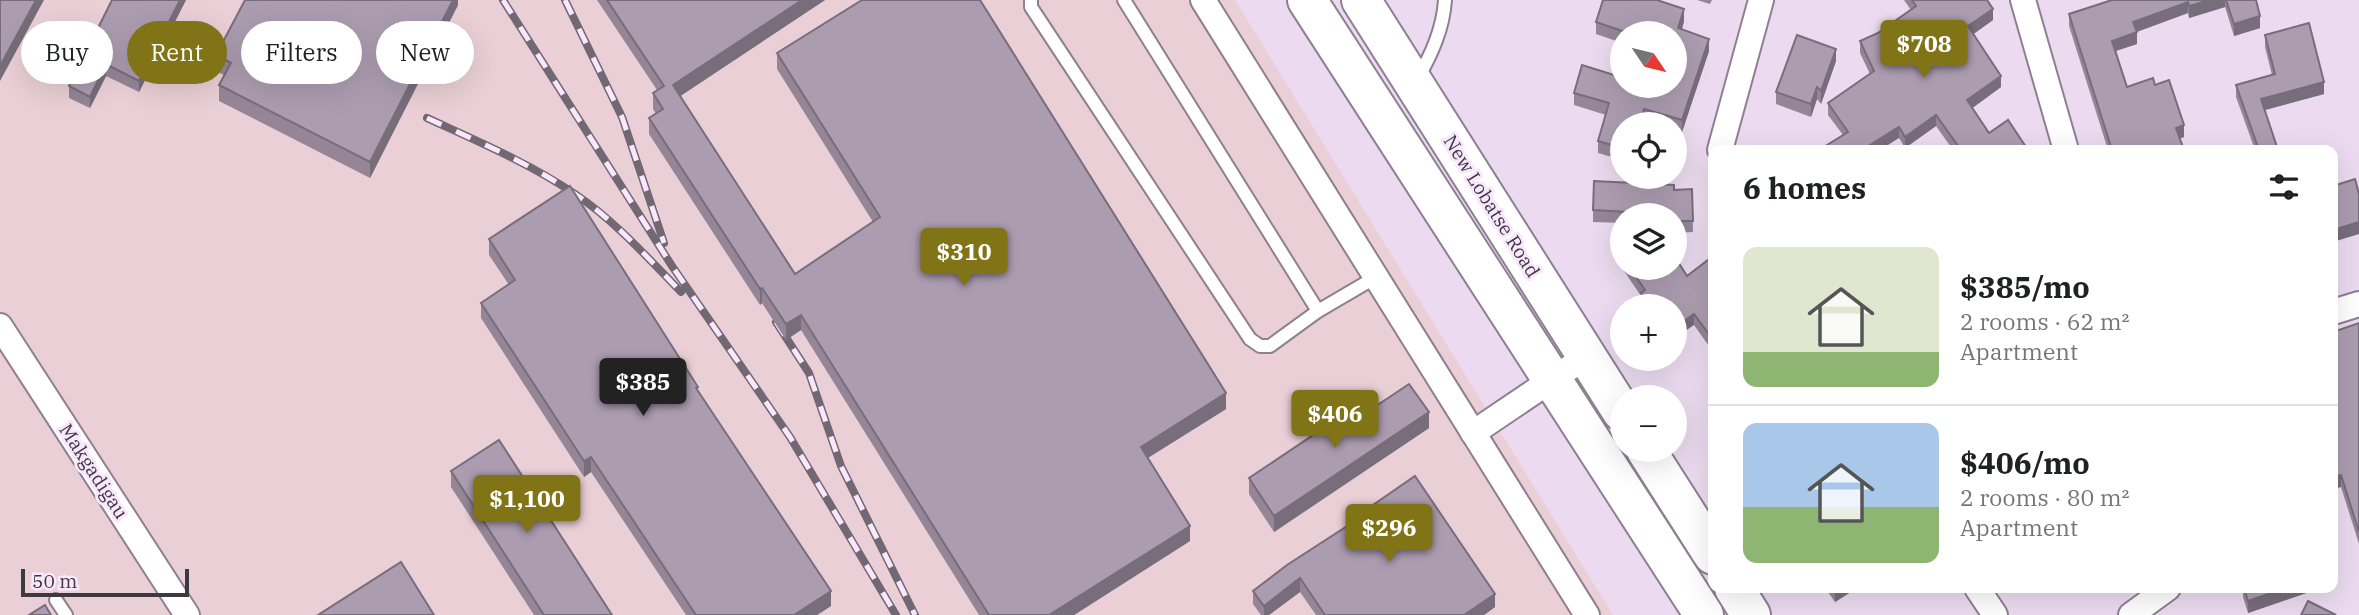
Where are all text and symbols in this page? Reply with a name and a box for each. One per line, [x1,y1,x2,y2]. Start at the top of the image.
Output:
pin: $708 [1883,20,1965,80]
chip: Buy [21,21,113,84]
chip: Rent [127,21,227,84]
chip: Filters [241,21,362,84]
chip: New [376,21,474,84]
north arrow [1610,21,1687,98]
map controls [1610,21,1687,462]
text: $708 [1896,28,1952,58]
button: locate [1610,112,1687,189]
street label: New Lobatse Road [1438,130,1546,282]
text: 6 homes [1743,168,1866,207]
icon: filters [2265,168,2303,206]
button: layers [1610,203,1687,280]
pin: $310 [923,229,1005,288]
text: $310 [936,236,992,266]
text: $385/mo [1960,267,2090,306]
icon: home [1799,275,1883,359]
button: + [1610,294,1687,371]
text: 2 rooms · 62 m² [1960,306,2130,336]
text: Apartment [1960,336,2078,366]
pin: $385 [602,358,684,418]
text: $385 [615,366,671,396]
button: − [1610,385,1687,462]
pin: $406 [1294,391,1376,450]
text: $406 [1307,398,1363,428]
street label: Makgadigau [54,419,134,523]
text: $406/mo [1960,443,2090,482]
icon: home [1799,451,1883,535]
pin: $1,100 [470,476,584,535]
text: 2 rooms · 80 m² [1960,482,2130,512]
text: $1,100 [489,483,565,513]
pin: $296 [1348,504,1430,564]
text: $296 [1361,512,1417,542]
text: Apartment [1960,512,2078,542]
scale bar [21,566,189,598]
text: 50 m [32,569,77,593]

